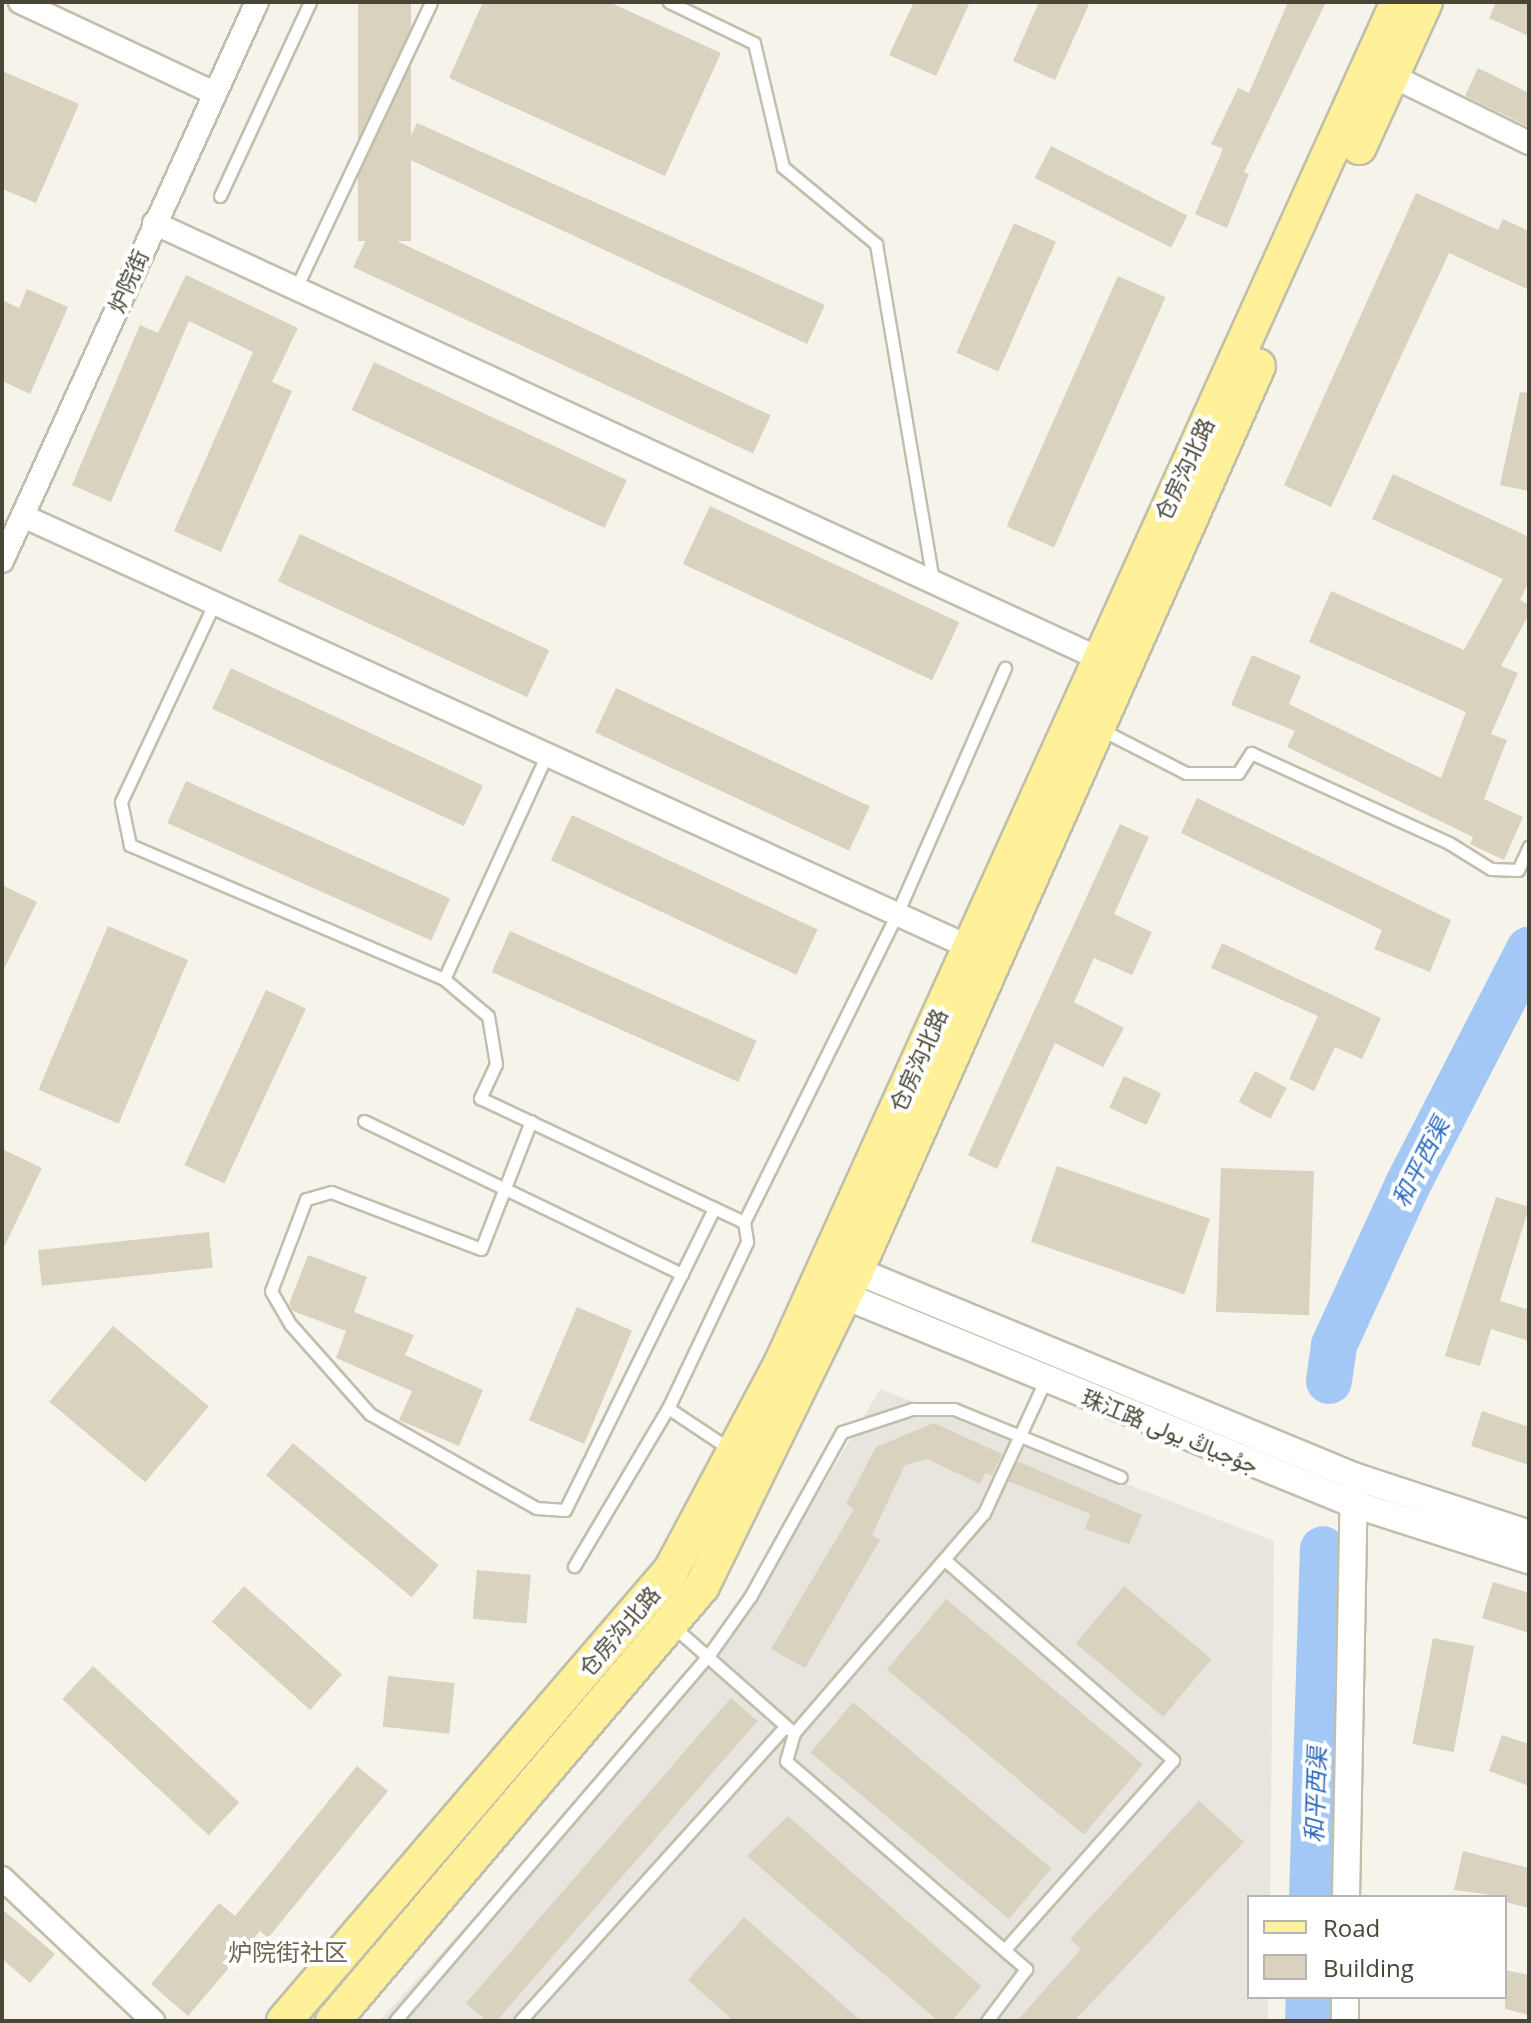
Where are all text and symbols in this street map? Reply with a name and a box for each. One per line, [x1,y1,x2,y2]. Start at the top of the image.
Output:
street label: 炉院街 [103,245,153,317]
street label: 仓房沟北路 [1149,414,1219,524]
street label: 仓房沟北路 [884,1004,952,1116]
water label: 和平西渠 [1385,1113,1455,1211]
street label: 珠江路 جۇجياڭ يولى [1078,1384,1262,1478]
street label: 仓房沟北路 [573,1581,665,1681]
water label: 和平西渠 [1299,1747,1331,1843]
legend [1247,1895,1507,1999]
text: Road [1323,1911,1380,1944]
district label: 炉院街社区 [228,1938,348,1966]
text: Building [1323,1951,1414,1984]

